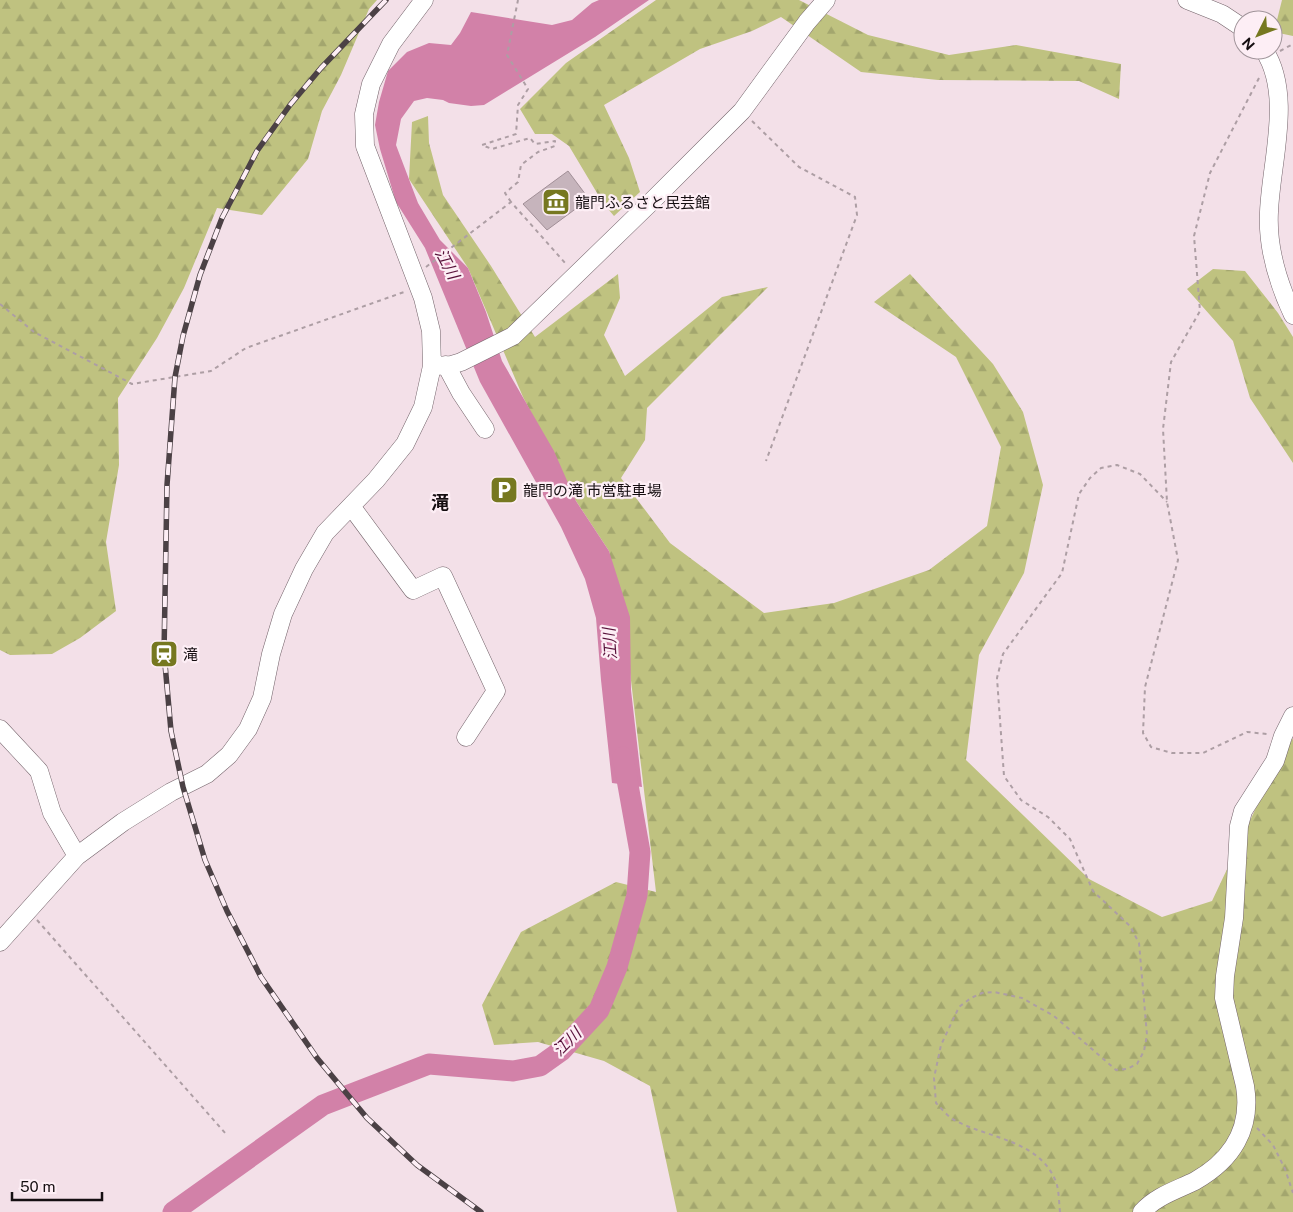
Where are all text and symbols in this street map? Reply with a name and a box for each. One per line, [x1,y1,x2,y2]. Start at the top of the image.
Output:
north arrow [1233,10,1283,60]
text: N [1239,34,1258,53]
museum icon: 龍門ふるさと民芸館 [541,187,571,217]
place label: 龍門ふるさと民芸館 [575,194,710,211]
water label: 江川 [431,245,464,284]
parking icon: 龍門の滝 市営駐車場 [489,475,519,505]
place label: 龍門の滝 市営駐車場 [523,482,662,499]
district label: 滝 [431,492,449,513]
water label: 江川 [599,625,621,661]
station icon: 滝 [149,639,179,669]
place label: 滝 [183,646,198,663]
water label: 江川 [549,1023,586,1060]
scale bar [12,1170,102,1202]
text: 50 m [20,1178,55,1195]

